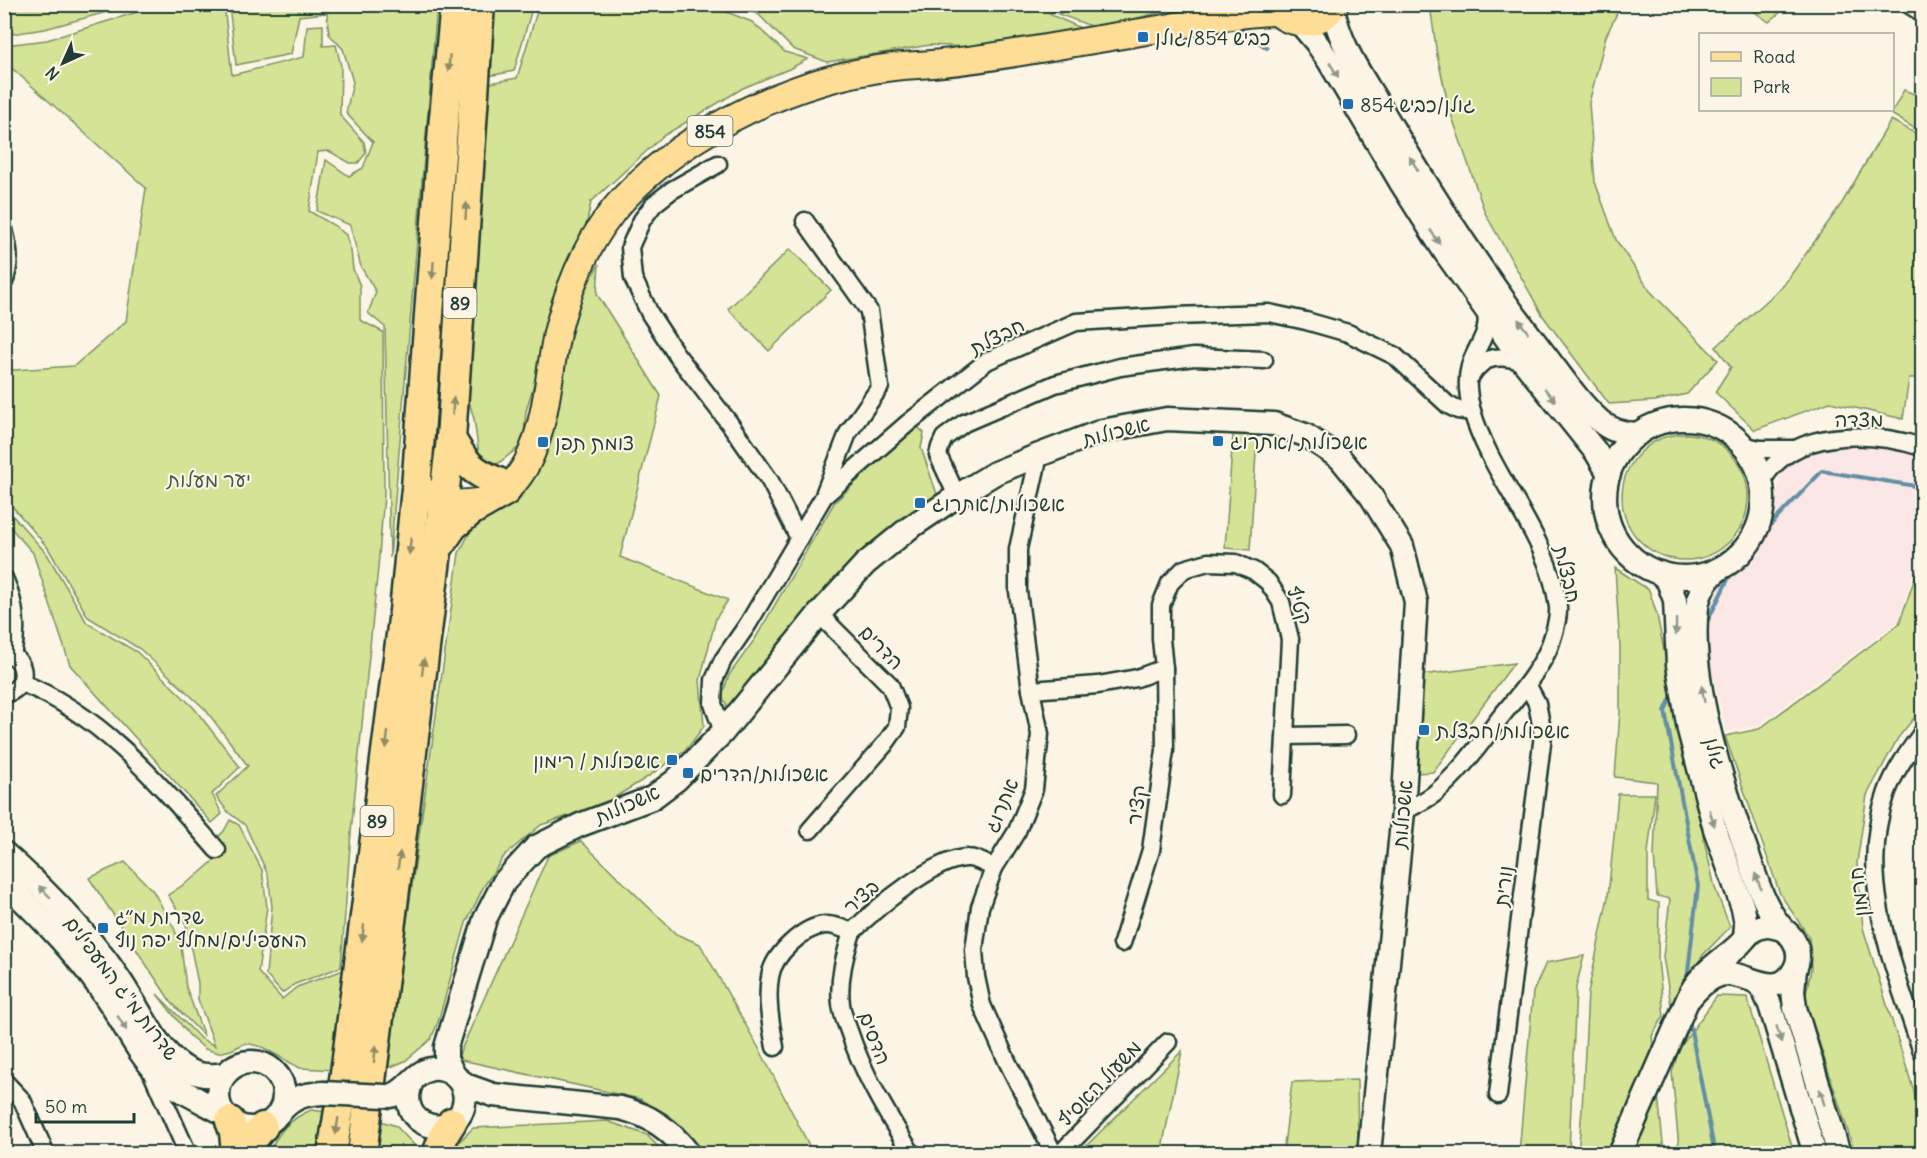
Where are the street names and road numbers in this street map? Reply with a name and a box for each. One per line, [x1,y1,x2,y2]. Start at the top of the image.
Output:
road number: 854 [688,116,732,146]
road number: 89 [444,288,476,318]
street label: חבצלת [965,312,1028,361]
street label: מצדה [1834,407,1884,432]
street label: אשכולות [1079,411,1152,452]
street label: חבצלת [1549,542,1587,605]
street label: קטיף [1281,582,1319,628]
street label: הדרים [855,619,909,675]
street label: גולן [1700,735,1732,771]
street label: אתרוג [978,774,1024,836]
street label: אשכולות [590,779,663,830]
street label: אשכולות [1386,779,1417,850]
street label: קציר [1121,783,1152,827]
road number: 89 [360,806,394,836]
street label: נורית [1488,864,1518,909]
street label: חרמון [1843,866,1874,918]
street label: בציר [838,874,884,918]
street label: שדרות מ"ג המעפילים [60,911,184,1065]
street label: הדסים [854,1008,896,1068]
street label: משעול האסיף [1052,1035,1146,1131]

